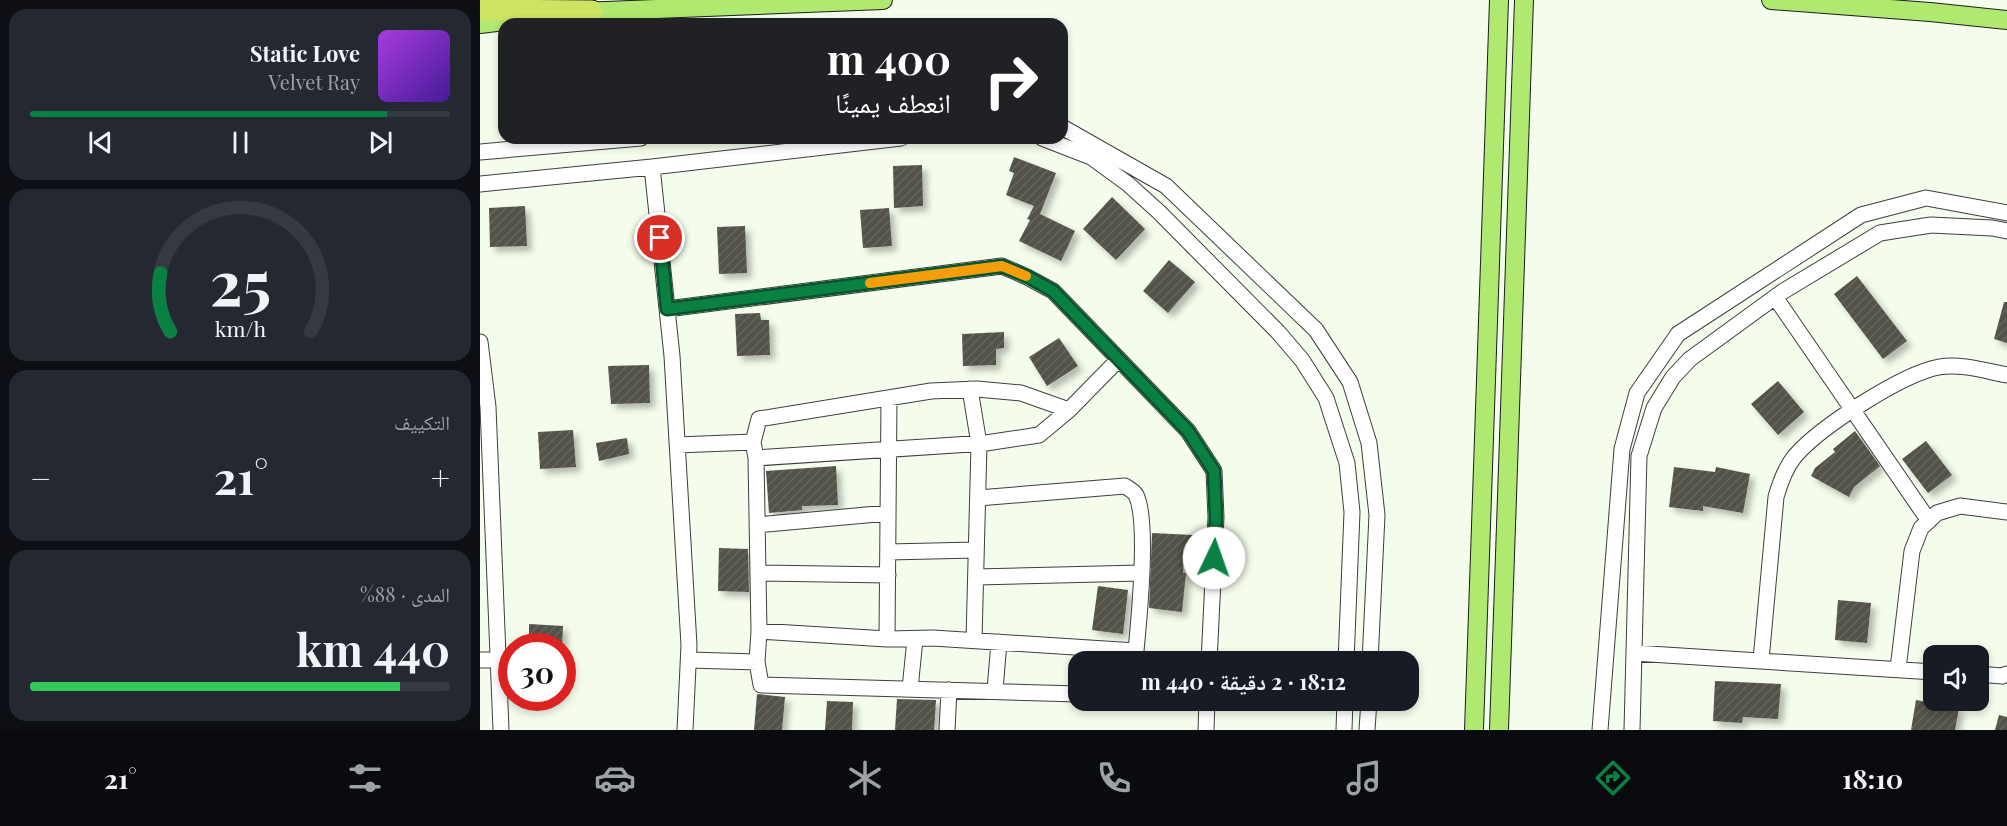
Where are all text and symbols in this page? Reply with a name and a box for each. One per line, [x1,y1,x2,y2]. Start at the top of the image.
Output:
text: 400 m [827,30,951,86]
text: Static Love [250,38,360,68]
icon: right [972,42,1050,120]
text: Velvet Ray [268,68,360,95]
text: انعطف يمينًا [835,84,951,120]
icon: previous [84,126,117,159]
icon: pause [224,126,257,159]
icon: next [364,126,397,159]
pin [634,212,685,263]
icon: arrive [643,221,676,254]
text: 25 [209,238,271,322]
text: km/h [214,314,266,342]
text: التكييف [394,408,450,435]
text: 21° [214,446,268,506]
text: − [30,455,51,499]
text: + [431,455,450,499]
position arrow [1182,526,1246,590]
text: المدى · 88% [360,580,450,607]
text: 440 km [296,618,450,678]
speed limit sign: 30 [498,633,576,711]
map controls [1923,645,1989,711]
button: sound [1923,645,1989,711]
text: 18:12 · 2 دقيقة · 440 m [1141,666,1346,696]
icon: filters [344,757,386,799]
icon: car [594,757,636,799]
icon: climate [844,757,886,799]
icon: phone [1093,757,1135,799]
icon: music [1343,757,1385,799]
icon: directions [1592,757,1634,799]
text: 21° [104,760,137,796]
text: 18:10 [1842,760,1903,796]

